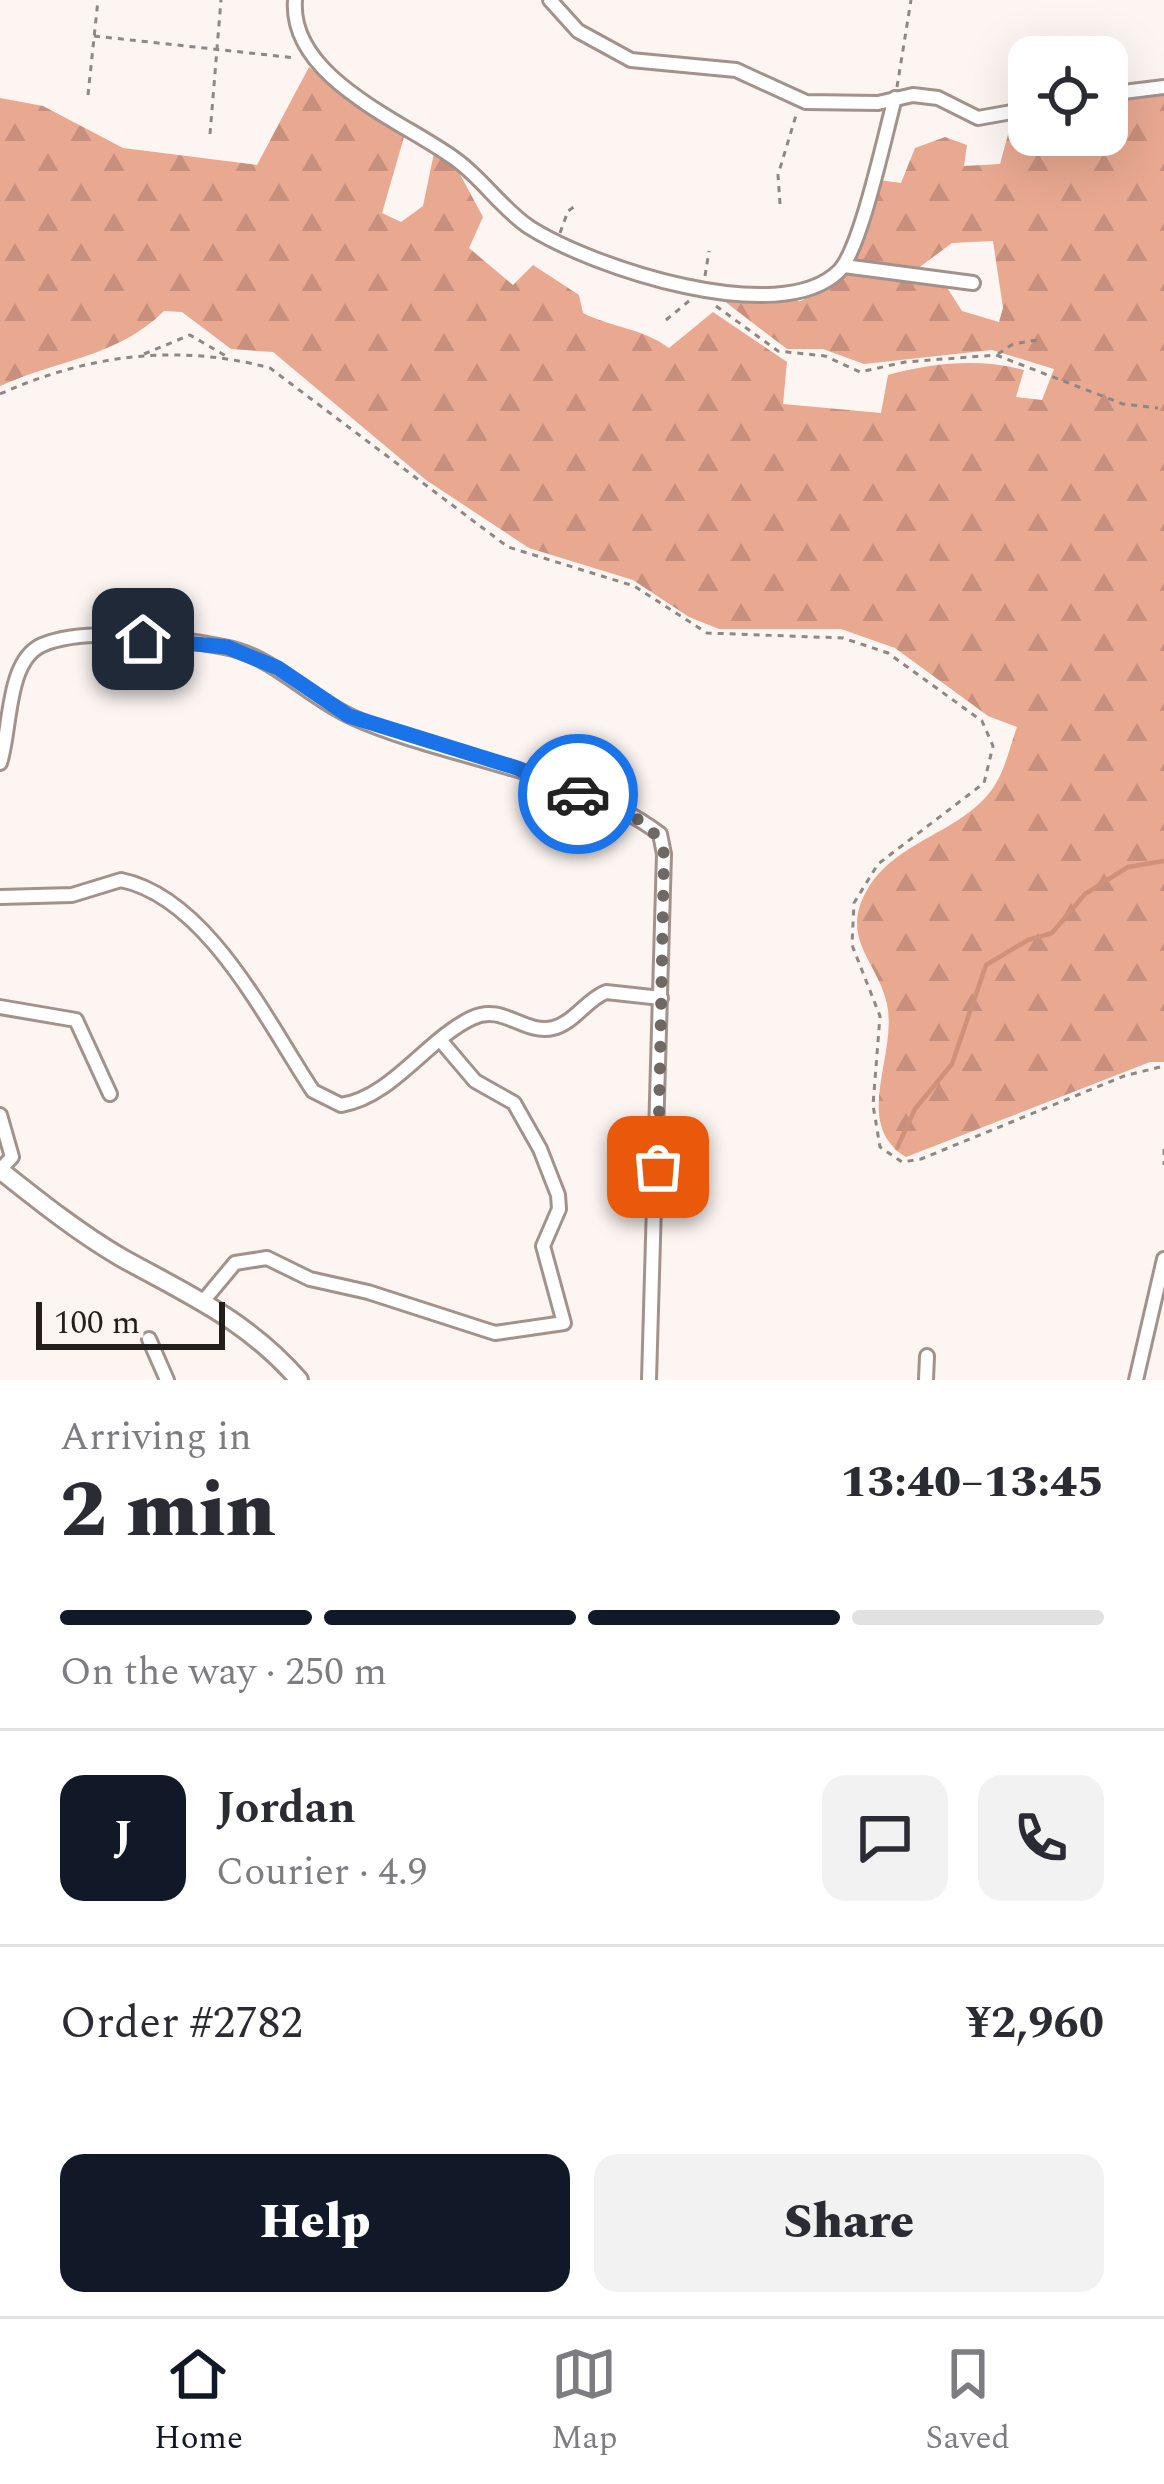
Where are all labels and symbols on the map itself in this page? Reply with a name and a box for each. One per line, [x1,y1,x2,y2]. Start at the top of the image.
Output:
pin [92,588,194,690]
courier [518,734,638,854]
pin [607,1116,709,1218]
scale bar [36,1296,225,1349]

